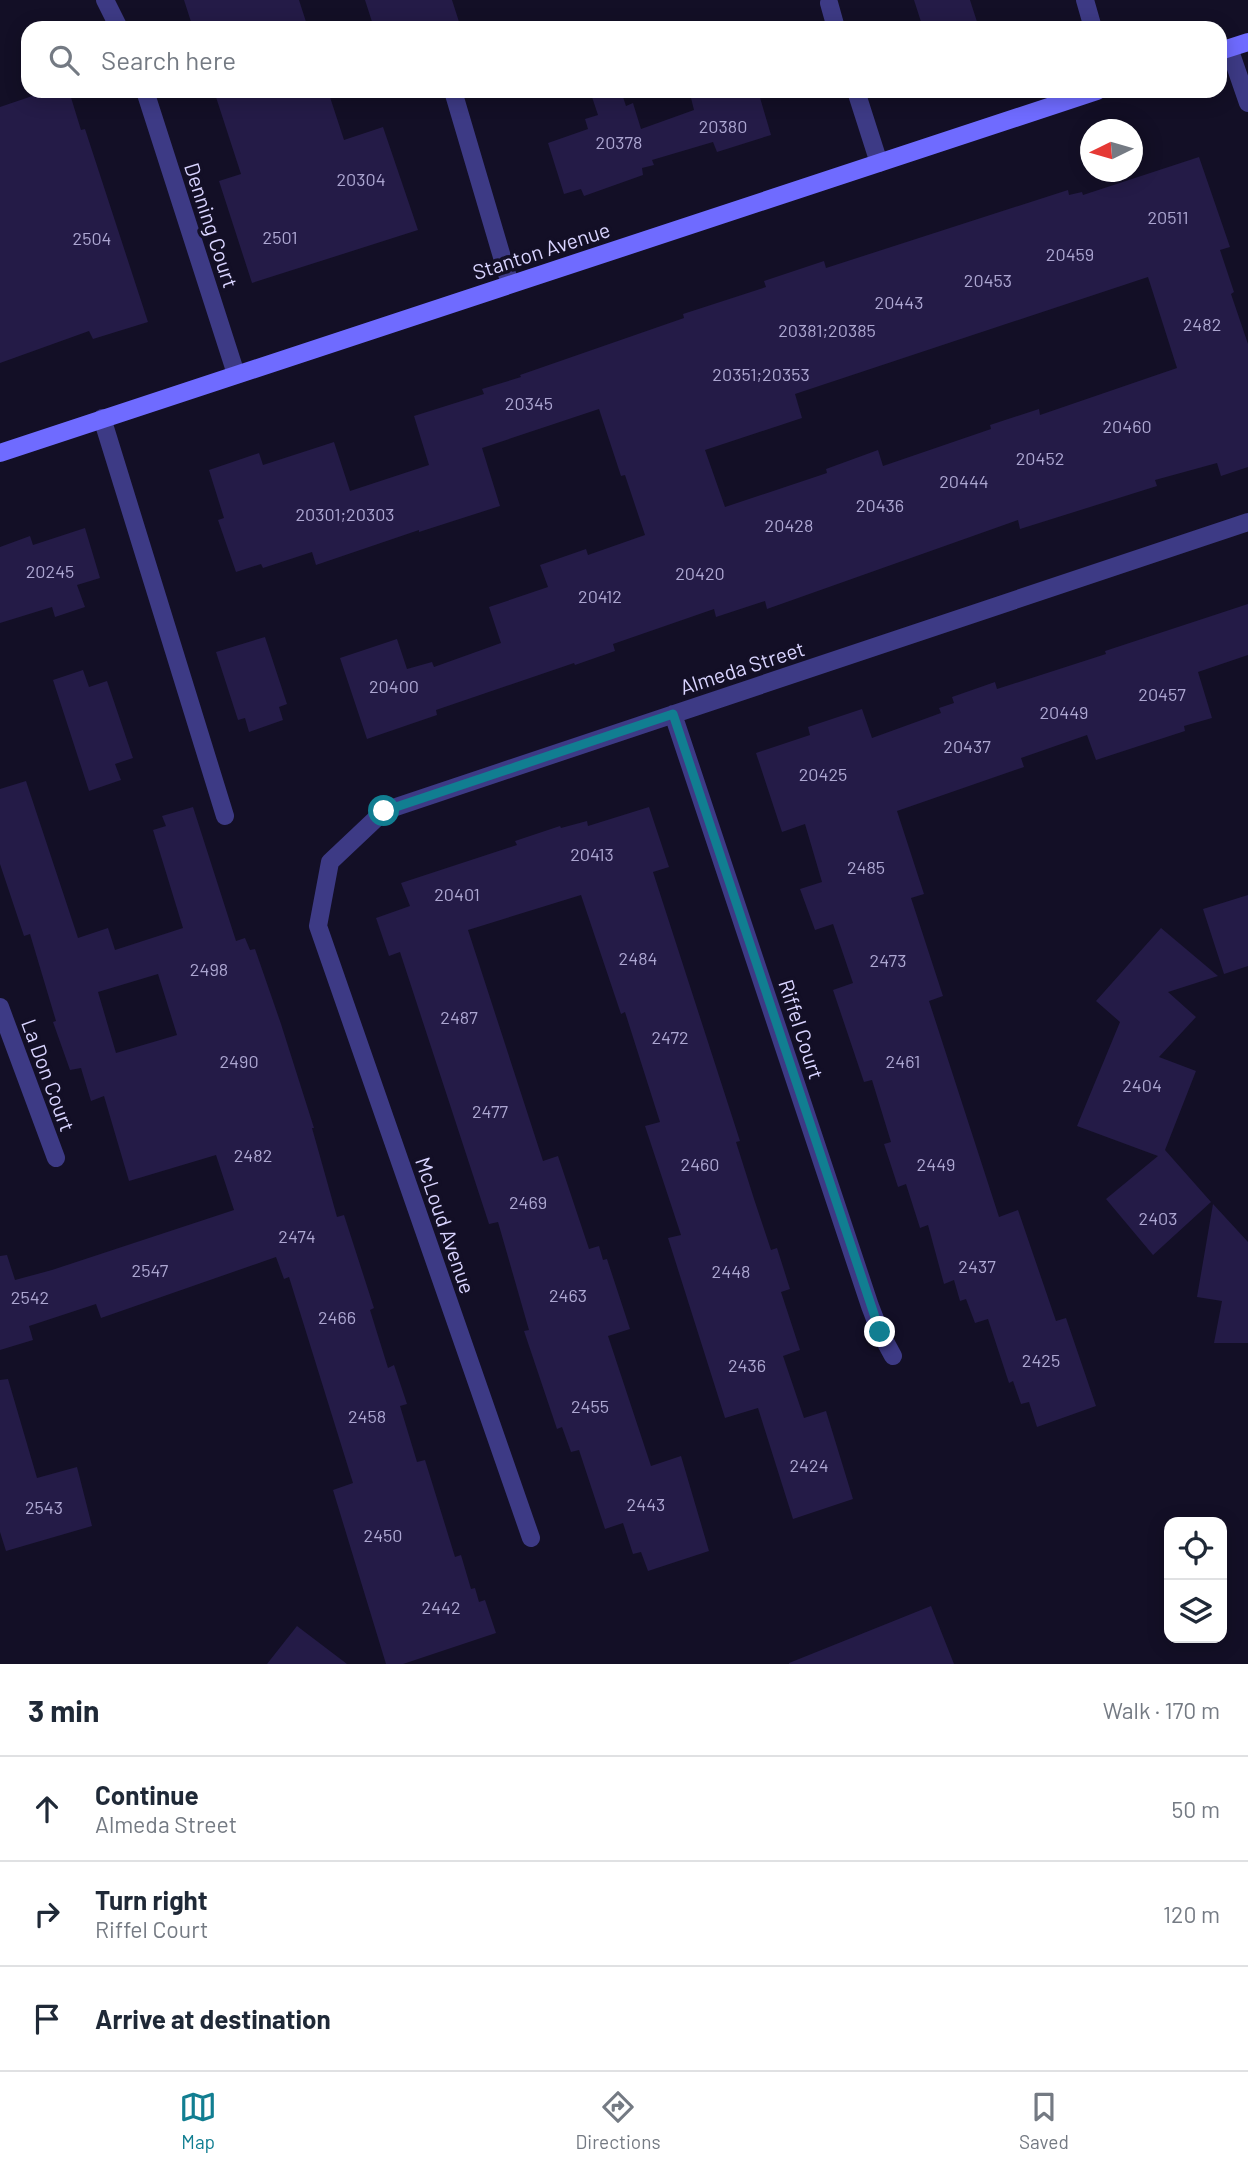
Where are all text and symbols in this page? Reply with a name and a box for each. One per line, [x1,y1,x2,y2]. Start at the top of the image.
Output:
search box [21,21,1227,98]
icon: search [45,41,83,79]
text: Search here [101,44,236,75]
house number: 20380 [699,115,747,137]
north arrow [1080,119,1143,182]
house number: 20378 [596,131,642,153]
street label: Denning Court [180,159,244,291]
house number: 20304 [336,168,386,190]
house number: 20511 [1147,206,1189,228]
street label: Stanton Avenue [469,216,613,284]
house number: 2501 [263,226,297,248]
house number: 2504 [73,227,112,249]
house number: 20459 [1046,243,1094,265]
house number: 20453 [964,269,1012,291]
house number: 20443 [875,291,923,313]
house number: 2482 [1183,313,1221,335]
house number: 20381;20385 [778,319,876,341]
house number: 20351;20353 [712,363,810,385]
house number: 20345 [505,392,553,414]
house number: 20460 [1102,415,1152,437]
house number: 20452 [1016,447,1064,469]
house number: 20444 [939,470,989,492]
house number: 20436 [856,494,904,516]
house number: 20301;20303 [295,503,395,525]
house number: 20428 [765,514,813,536]
house number: 20245 [26,560,74,582]
house number: 20420 [675,562,725,584]
house number: 20412 [578,585,622,607]
street label: Almeda Street [676,635,808,699]
house number: 20400 [369,675,419,697]
house number: 20457 [1138,683,1186,705]
house number: 20449 [1039,701,1089,723]
house number: 20437 [943,735,991,757]
house number: 20425 [799,763,847,785]
route start [368,795,399,826]
house number: 20413 [570,843,614,865]
house number: 2485 [847,856,885,878]
house number: 20401 [434,883,480,905]
house number: 2484 [619,947,657,969]
house number: 2473 [870,949,906,971]
house number: 2498 [190,958,228,980]
street label: Riffel Court [774,976,830,1082]
house number: 2487 [440,1006,478,1028]
street label: La Don Court [17,1015,81,1135]
house number: 2472 [651,1026,689,1048]
house number: 2490 [219,1050,259,1072]
house number: 2461 [886,1050,920,1072]
house number: 2404 [1122,1074,1162,1096]
house number: 2477 [472,1100,509,1122]
house number: 2482 [234,1144,272,1166]
street label: McLoud Avenue [411,1153,481,1297]
house number: 2460 [680,1153,720,1175]
house number: 2449 [917,1153,955,1175]
house number: 2469 [509,1191,547,1213]
house number: 2403 [1138,1207,1178,1229]
house number: 2474 [278,1225,316,1247]
house number: 2437 [958,1255,996,1277]
house number: 2547 [132,1259,169,1281]
house number: 2448 [712,1260,750,1282]
house number: 2463 [549,1284,587,1306]
house number: 2542 [11,1286,49,1308]
house number: 2466 [318,1306,356,1328]
route end [864,1316,895,1347]
house number: 2425 [1022,1349,1060,1371]
house number: 2436 [728,1354,766,1376]
house number: 2455 [571,1395,609,1417]
house number: 2458 [348,1405,386,1427]
house number: 2424 [789,1454,829,1476]
house number: 2443 [627,1493,665,1515]
house number: 2543 [25,1496,63,1518]
map controls [1164,1517,1227,1643]
button: locate [1164,1517,1227,1580]
house number: 2450 [364,1524,403,1546]
button: layers [1164,1580,1227,1643]
house number: 2442 [421,1596,461,1618]
text: 3 min [28,1692,99,1728]
text: Walk · 170 m [1103,1696,1220,1724]
text: Continue [95,1779,199,1810]
icon: ahead [28,1790,66,1828]
text: 50 m [1172,1795,1220,1823]
text: Almeda Street [95,1810,237,1838]
text: Turn right [95,1884,208,1915]
icon: right [28,1895,66,1933]
text: 120 m [1163,1900,1220,1928]
text: Riffel Court [95,1915,208,1943]
icon: arrive [28,2000,66,2038]
text: Arrive at destination [95,2003,331,2034]
tab: Map [179,2088,217,2153]
tab: Directions [576,2088,661,2153]
tab: Saved [1019,2088,1069,2153]

